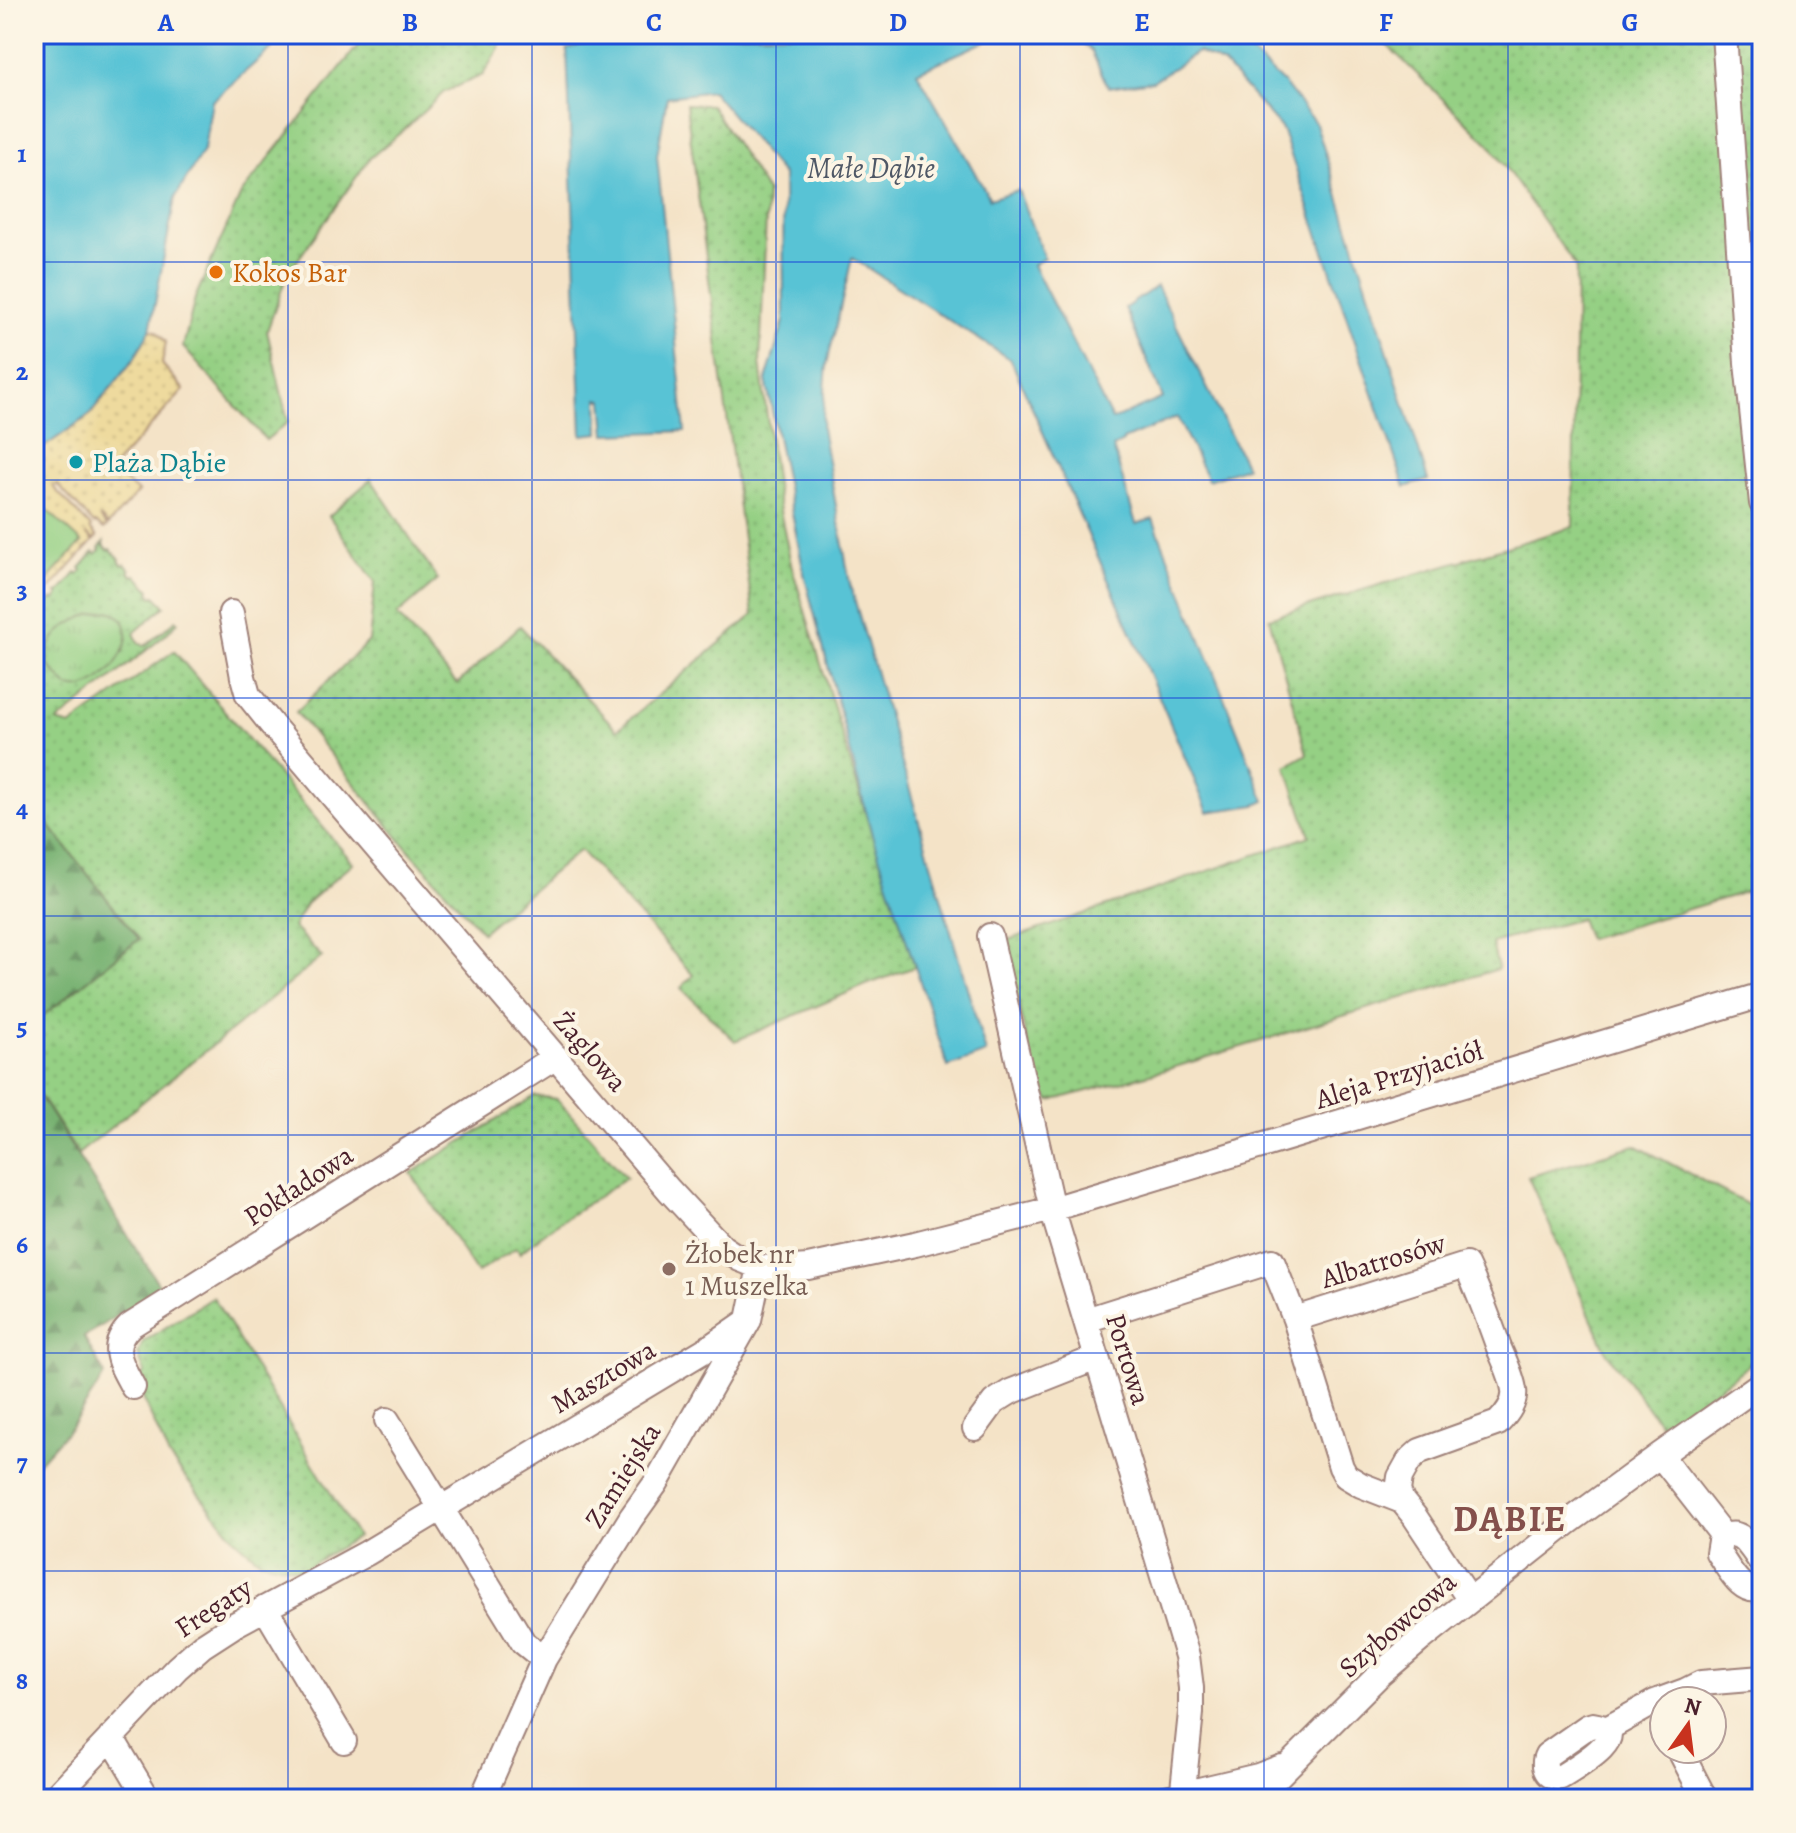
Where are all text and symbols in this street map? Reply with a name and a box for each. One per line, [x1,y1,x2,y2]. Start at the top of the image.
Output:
text: A [157,5,175,40]
text: B [402,5,418,40]
text: C [646,5,662,40]
text: D [889,5,907,40]
text: E [1134,5,1150,40]
text: F [1379,5,1393,40]
text: G [1621,5,1639,40]
text: 1 [17,136,27,171]
water label: Małe Dąbie [807,148,935,188]
place label: Kokos Bar [232,254,348,292]
marker: Kokos Bar [207,263,225,281]
text: 2 [16,354,29,389]
place label: Plaża Dąbie [92,444,226,482]
marker: Plaża Dąbie [67,453,85,471]
text: 3 [16,572,28,607]
text: 4 [16,791,28,826]
street label: Żaglowa [545,1003,636,1100]
text: 5 [16,1009,28,1044]
street label: Aleja Przyjaciół [1310,1031,1488,1119]
street label: Pokładowa [236,1136,361,1235]
street label: Albatrosów [1316,1224,1450,1298]
text: 6 [16,1227,28,1262]
place label: Żłobek nr 1 Muszelka [685,1235,808,1305]
marker: Żłobek nr 1 Muszelka [660,1260,678,1278]
street label: Portowa [1096,1309,1160,1410]
street label: Masztowa [544,1331,663,1423]
street label: Zamiejska [576,1416,670,1535]
text: 7 [16,1445,28,1480]
district label: DĄBIE [1453,1494,1567,1543]
street label: Szybowcowa [1331,1563,1465,1686]
street label: Fregaty [168,1569,260,1647]
text: 8 [16,1663,28,1698]
north arrow [1648,1685,1728,1765]
text: N [1681,1690,1704,1723]

